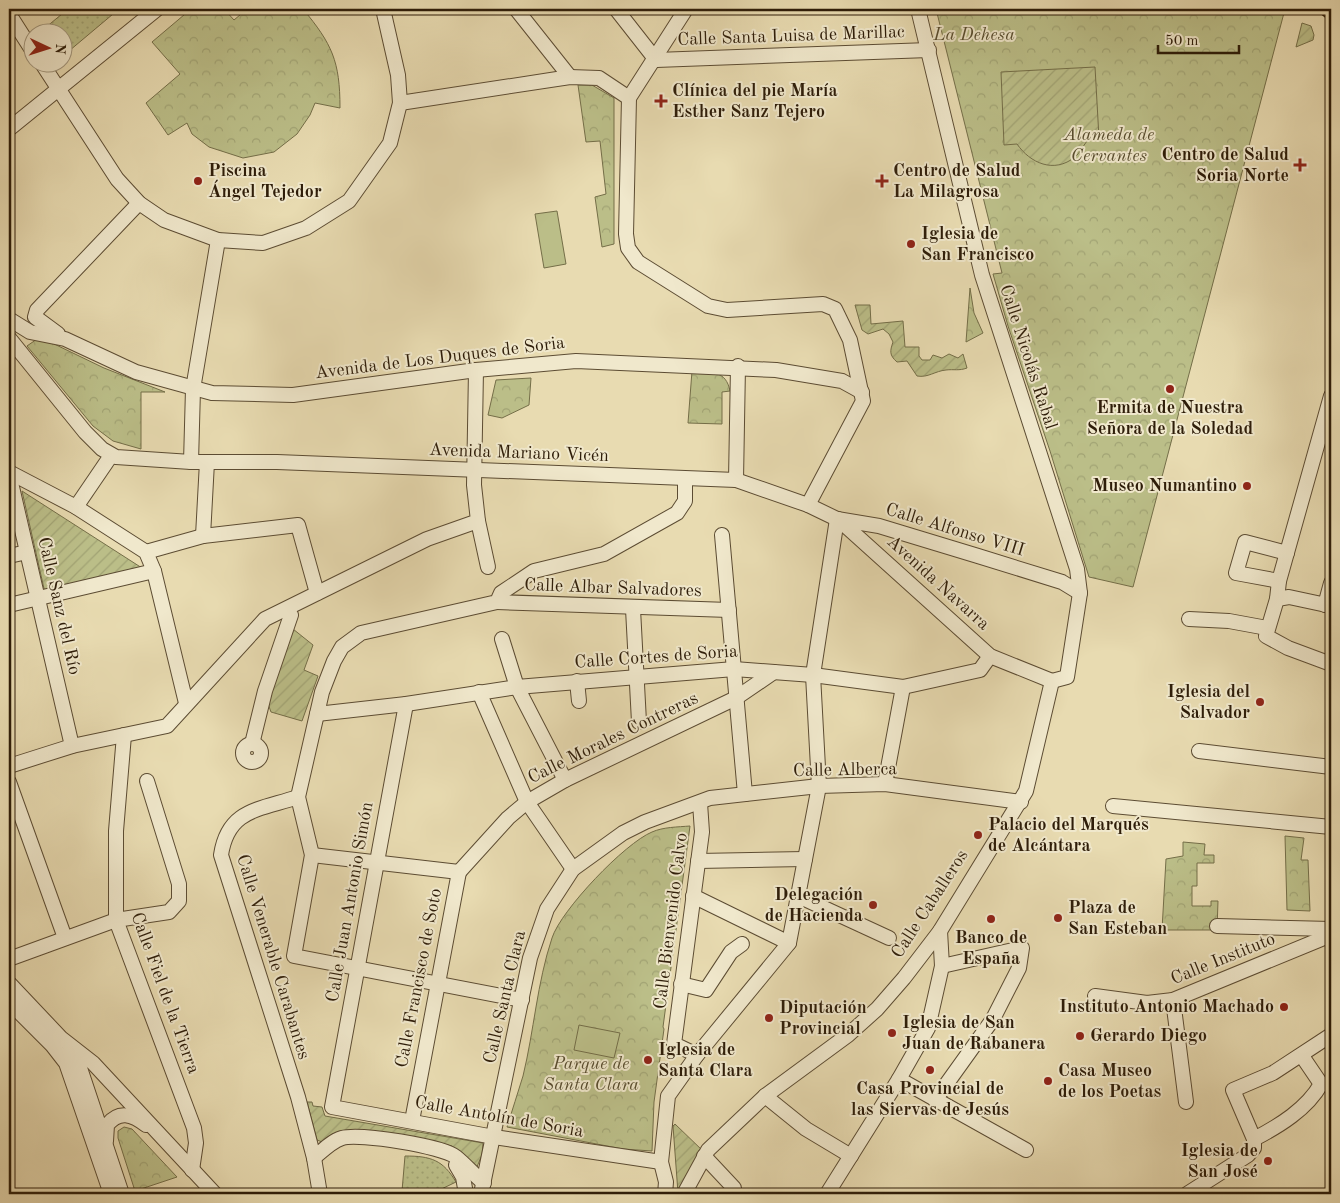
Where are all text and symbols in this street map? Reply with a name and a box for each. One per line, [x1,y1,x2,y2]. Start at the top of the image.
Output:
north arrow [22,22,72,72]
scale bar [1158,22,1239,54]
street label: Calle Santa Luisa de Marillac [677,23,905,49]
park label: La Dehesa [932,26,1015,44]
text: 50 m [1165,34,1199,49]
text: N [53,43,67,55]
place label: Clínica del pie María Esther Sanz Tejero [672,82,838,121]
marker: Clínica del pie María Esther Sanz Tejero [654,94,668,108]
park label: Alameda de Cervantes [1062,126,1155,165]
place label: Centro de Salud Soria Norte [1161,146,1289,185]
marker: Centro de Salud Soria Norte [1293,158,1307,172]
place label: Piscina Ángel Tejedor [208,162,322,201]
place label: Centro de Salud La Milagrosa [893,162,1021,201]
marker: Centro de Salud La Milagrosa [875,174,889,188]
marker: Piscina Ángel Tejedor [192,175,204,187]
place label: Iglesia de San Francisco [921,225,1034,264]
marker: Iglesia de San Francisco [905,238,917,250]
street label: Calle Nicolás Rabal [996,282,1060,432]
street label: Avenida de Los Duques de Soria [314,334,566,382]
marker: Ermita de Nuestra Señora de la Soledad [1164,383,1176,395]
place label: Ermita de Nuestra Señora de la Soledad [1087,399,1254,438]
street label: Avenida Mariano Vicén [429,441,610,465]
place label: Museo Numantino [1093,477,1237,495]
marker: Museo Numantino [1241,480,1253,492]
street label: Calle Alfonso VIII [883,500,1027,560]
street label: Avenida Navarra [883,532,993,634]
street label: Calle Sanz del Río [34,535,84,677]
street label: Calle Albar Salvadores [524,576,702,600]
street label: Calle Cortes de Soria [574,642,738,672]
place label: Iglesia del Salvador [1167,683,1250,722]
street label: Calle Morales Contreras [525,689,701,787]
marker: Iglesia del Salvador [1254,696,1266,708]
street label: Calle Alberca [793,760,897,780]
street label: Calle Juan Antonio Simón [323,800,377,1004]
place label: Palacio del Marqués de Alcántara [988,816,1149,855]
marker: Palacio del Marqués de Alcántara [972,829,984,841]
street label: Calle Bienvenido Calvo [651,832,691,1010]
street label: Calle Caballeros [888,846,972,961]
street label: Calle Venerable Carabantes [233,852,313,1062]
place label: Delegación de Hacienda [765,886,863,925]
street label: Calle Francisco de Soto [393,887,445,1069]
marker: Delegación de Hacienda [867,899,879,911]
place label: Plaza de San Esteban [1068,899,1167,938]
street label: Calle Fiel de la Tierra [127,910,203,1076]
marker: Plaza de San Esteban [1052,912,1064,924]
marker: Banco de España [985,913,997,925]
street label: Calle Santa Clara [481,929,529,1065]
place label: Banco de España [955,929,1027,968]
street label: Calle Instituto [1168,930,1278,988]
place label: Instituto Antonio Machado [1059,998,1274,1016]
place label: Diputación Provincial [779,999,867,1038]
marker: Instituto Antonio Machado [1278,1001,1290,1013]
marker: Diputación Provincial [763,1012,775,1024]
place label: Iglesia de San Juan de Rabanera [902,1014,1045,1053]
marker: Iglesia de San Juan de Rabanera [886,1027,898,1039]
place label: Gerardo Diego [1090,1027,1207,1045]
marker: Gerardo Diego [1074,1030,1086,1042]
place label: Iglesia de Santa Clara [658,1041,753,1080]
marker: Iglesia de Santa Clara [642,1054,654,1066]
park label: Parque de Santa Clara [543,1055,639,1094]
place label: Casa Museo de los Poetas [1058,1062,1162,1101]
marker: Casa Provincial de las Siervas de Jesús [924,1064,936,1076]
marker: Casa Museo de los Poetas [1042,1075,1054,1087]
place label: Casa Provincial de las Siervas de Jesús [851,1080,1009,1119]
street label: Calle Antolín de Soria [413,1093,585,1141]
place label: Iglesia de San José [1181,1142,1258,1181]
marker: Iglesia de San José [1262,1155,1274,1167]

